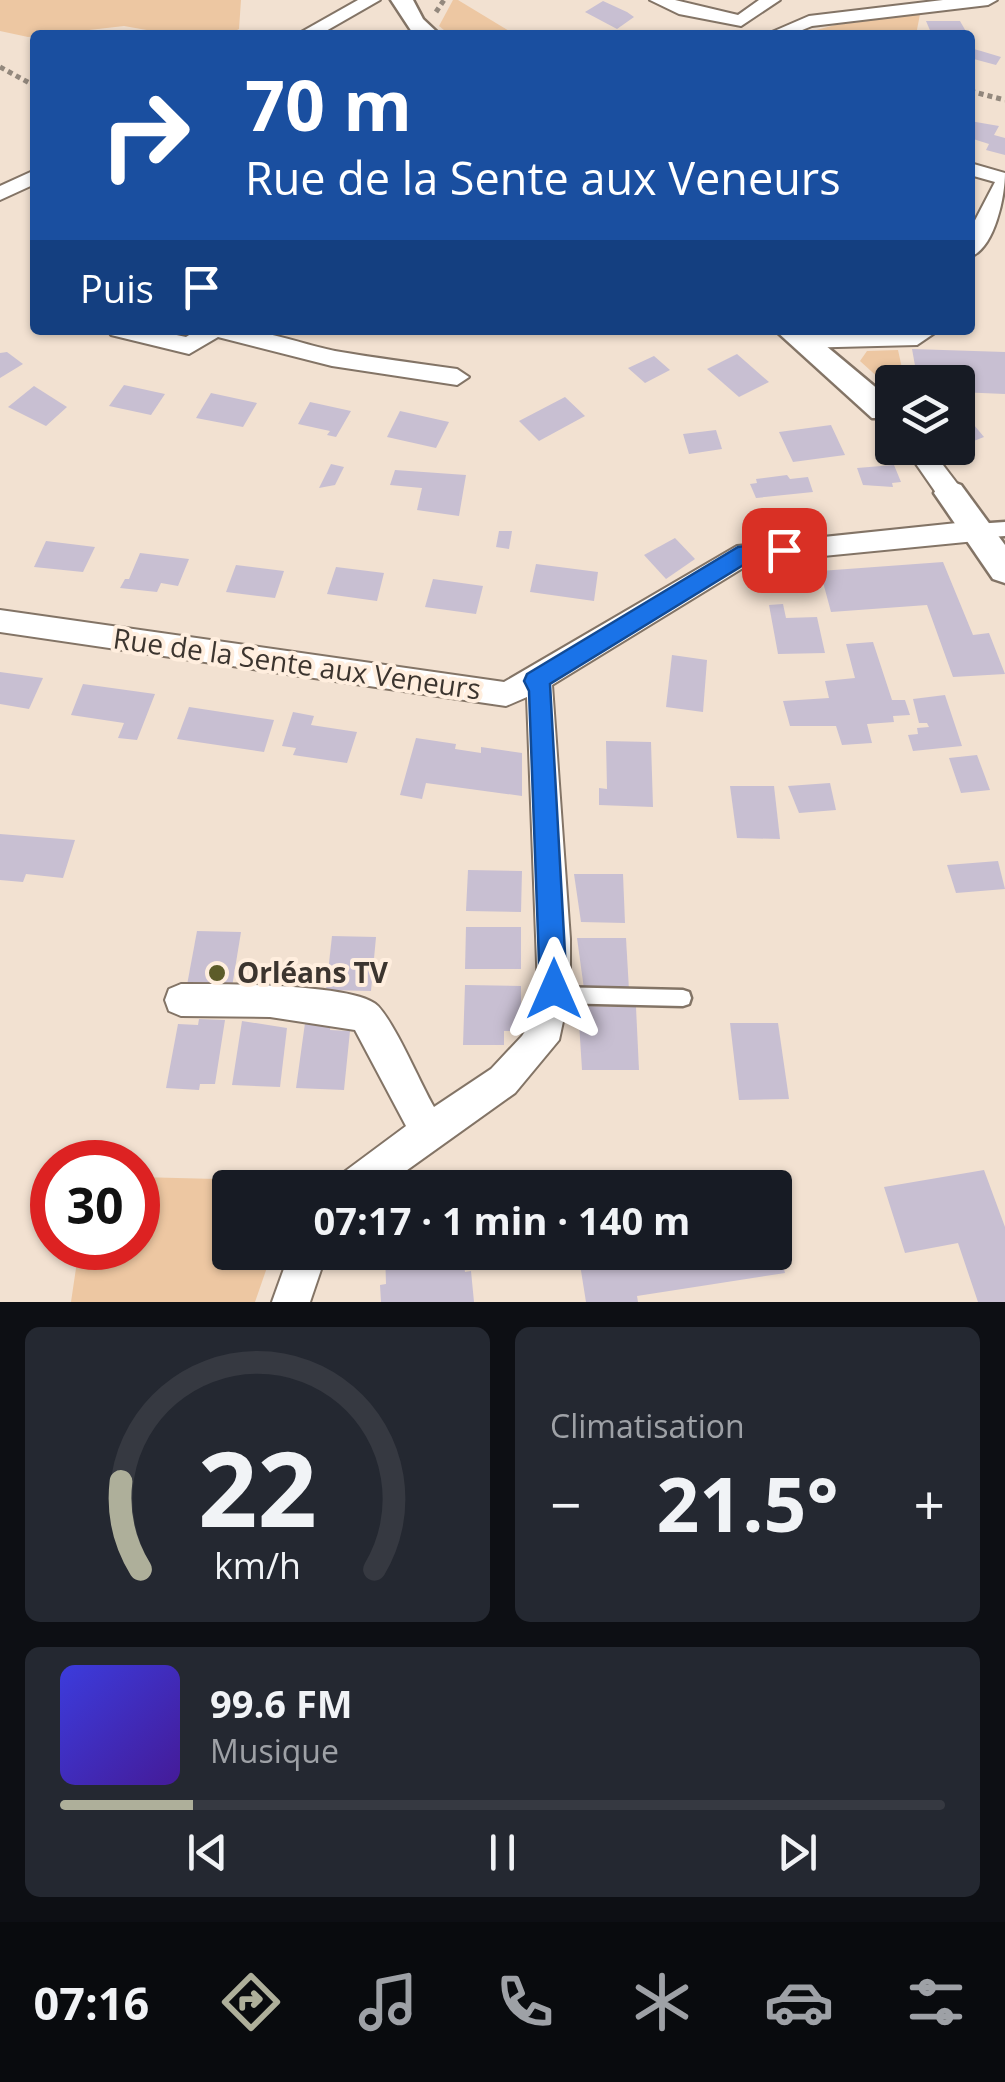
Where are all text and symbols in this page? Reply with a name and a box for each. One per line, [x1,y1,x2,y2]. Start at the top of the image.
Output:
text: 70 m [245,56,412,152]
icon: right [80,70,210,200]
text: Rue de la Sente aux Veneurs [245,147,841,208]
icon: arrive [174,260,229,315]
text: Puis [80,262,154,314]
map controls [875,365,975,465]
button: layers [875,365,975,465]
pin [742,508,827,593]
icon: arrive [757,523,812,578]
street label: Rue de la Sente aux Veneurs [111,618,483,708]
position arrow [502,937,606,1041]
place label: Orléans TV [237,953,389,991]
marker: Orléans TV [206,962,228,984]
speed limit sign: 30 [30,1140,160,1270]
text: 07:17 · 1 min · 140 m [314,1194,690,1246]
text: Climatisation [550,1404,745,1447]
text: 22 [198,1416,317,1557]
text: 21.5° [656,1452,839,1554]
text: − [550,1466,581,1541]
text: + [914,1466,945,1541]
text: km/h [214,1541,301,1589]
text: 99.6 FM [210,1677,353,1729]
text: Musique [210,1729,339,1772]
icon: previous [180,1825,235,1880]
icon: pause [475,1825,530,1880]
icon: next [770,1825,825,1880]
icon: directions [216,1967,286,2037]
icon: music [353,1967,423,2037]
icon: phone [490,1967,560,2037]
icon: climate [627,1967,697,2037]
icon: car [764,1967,834,2037]
icon: filters [901,1967,971,2037]
text: 07:16 [34,1972,149,2033]

